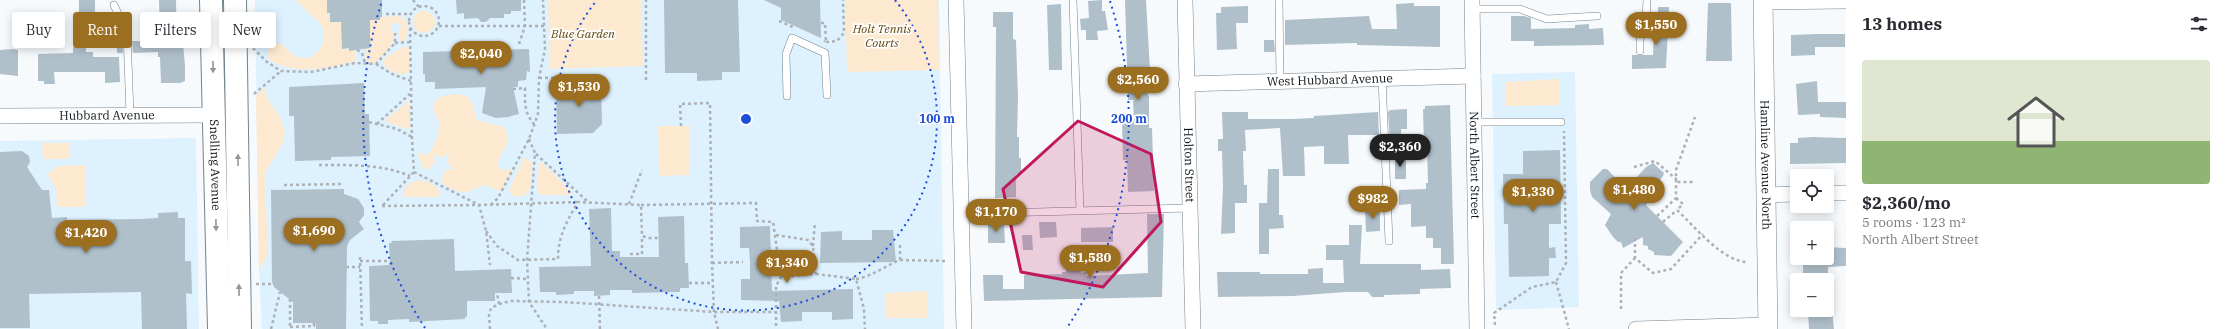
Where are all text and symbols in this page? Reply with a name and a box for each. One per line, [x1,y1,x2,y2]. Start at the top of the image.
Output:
chip: Buy [12,12,65,48]
chip: Rent [73,12,132,48]
chip: Filters [140,12,211,48]
chip: New [219,12,276,48]
pin: $1,550 [1623,12,1689,46]
text: 13 homes [1862,13,1942,35]
icon: filters [2188,13,2210,35]
text: $1,550 [1635,16,1677,33]
park label: Holt Tennis Courts [852,21,912,50]
park label: Blue Garden [550,26,615,41]
pin: $2,040 [448,41,514,75]
text: $2,040 [460,45,502,62]
one-way arrow [210,61,216,74]
pin: $2,560 [1105,67,1171,101]
street label: West Hubbard Avenue [1267,70,1393,89]
text: $2,560 [1117,71,1159,88]
pin: $1,530 [546,74,612,108]
text: $1,530 [558,78,600,95]
icon: home [2000,86,2072,158]
street label: Hamline Avenue North [1758,100,1775,231]
street label: Hubbard Avenue [59,107,155,123]
text: 100 m [919,111,955,126]
text: 200 m [1111,111,1147,126]
street label: North Albert Street [1467,111,1483,219]
centre of rings [739,112,753,126]
street label: Snelling Avenue [207,119,224,211]
street label: Holton Street [1181,127,1198,203]
pin: $2,360 [1367,134,1433,168]
text: $2,360 [1379,138,1421,155]
one-way arrow [234,154,241,166]
map controls [1790,169,1834,317]
button: locate [1790,169,1834,213]
pin: $1,480 [1601,177,1667,211]
pin: $1,330 [1500,179,1566,213]
text: $1,480 [1613,181,1655,198]
text: $1,330 [1512,183,1554,200]
pin: $982 [1349,186,1397,220]
text: $982 [1357,190,1389,207]
text: $2,360/mo [1862,192,1951,214]
pin: $1,170 [963,199,1029,233]
text: $1,170 [975,203,1017,220]
text: 5 rooms · 123 m² [1862,214,1966,231]
pin: $1,690 [281,218,347,252]
one-way arrow [213,219,219,232]
pin: $1,420 [53,220,119,254]
button: + [1790,221,1834,265]
text: $1,690 [293,222,335,239]
text: $1,420 [65,224,107,241]
text: North Albert Street [1862,231,1979,248]
pin: $1,580 [1057,245,1123,279]
text: $1,580 [1069,249,1111,266]
pin: $1,340 [754,250,820,284]
text: $1,340 [766,254,808,271]
button: − [1790,273,1834,317]
one-way arrow [236,284,243,296]

